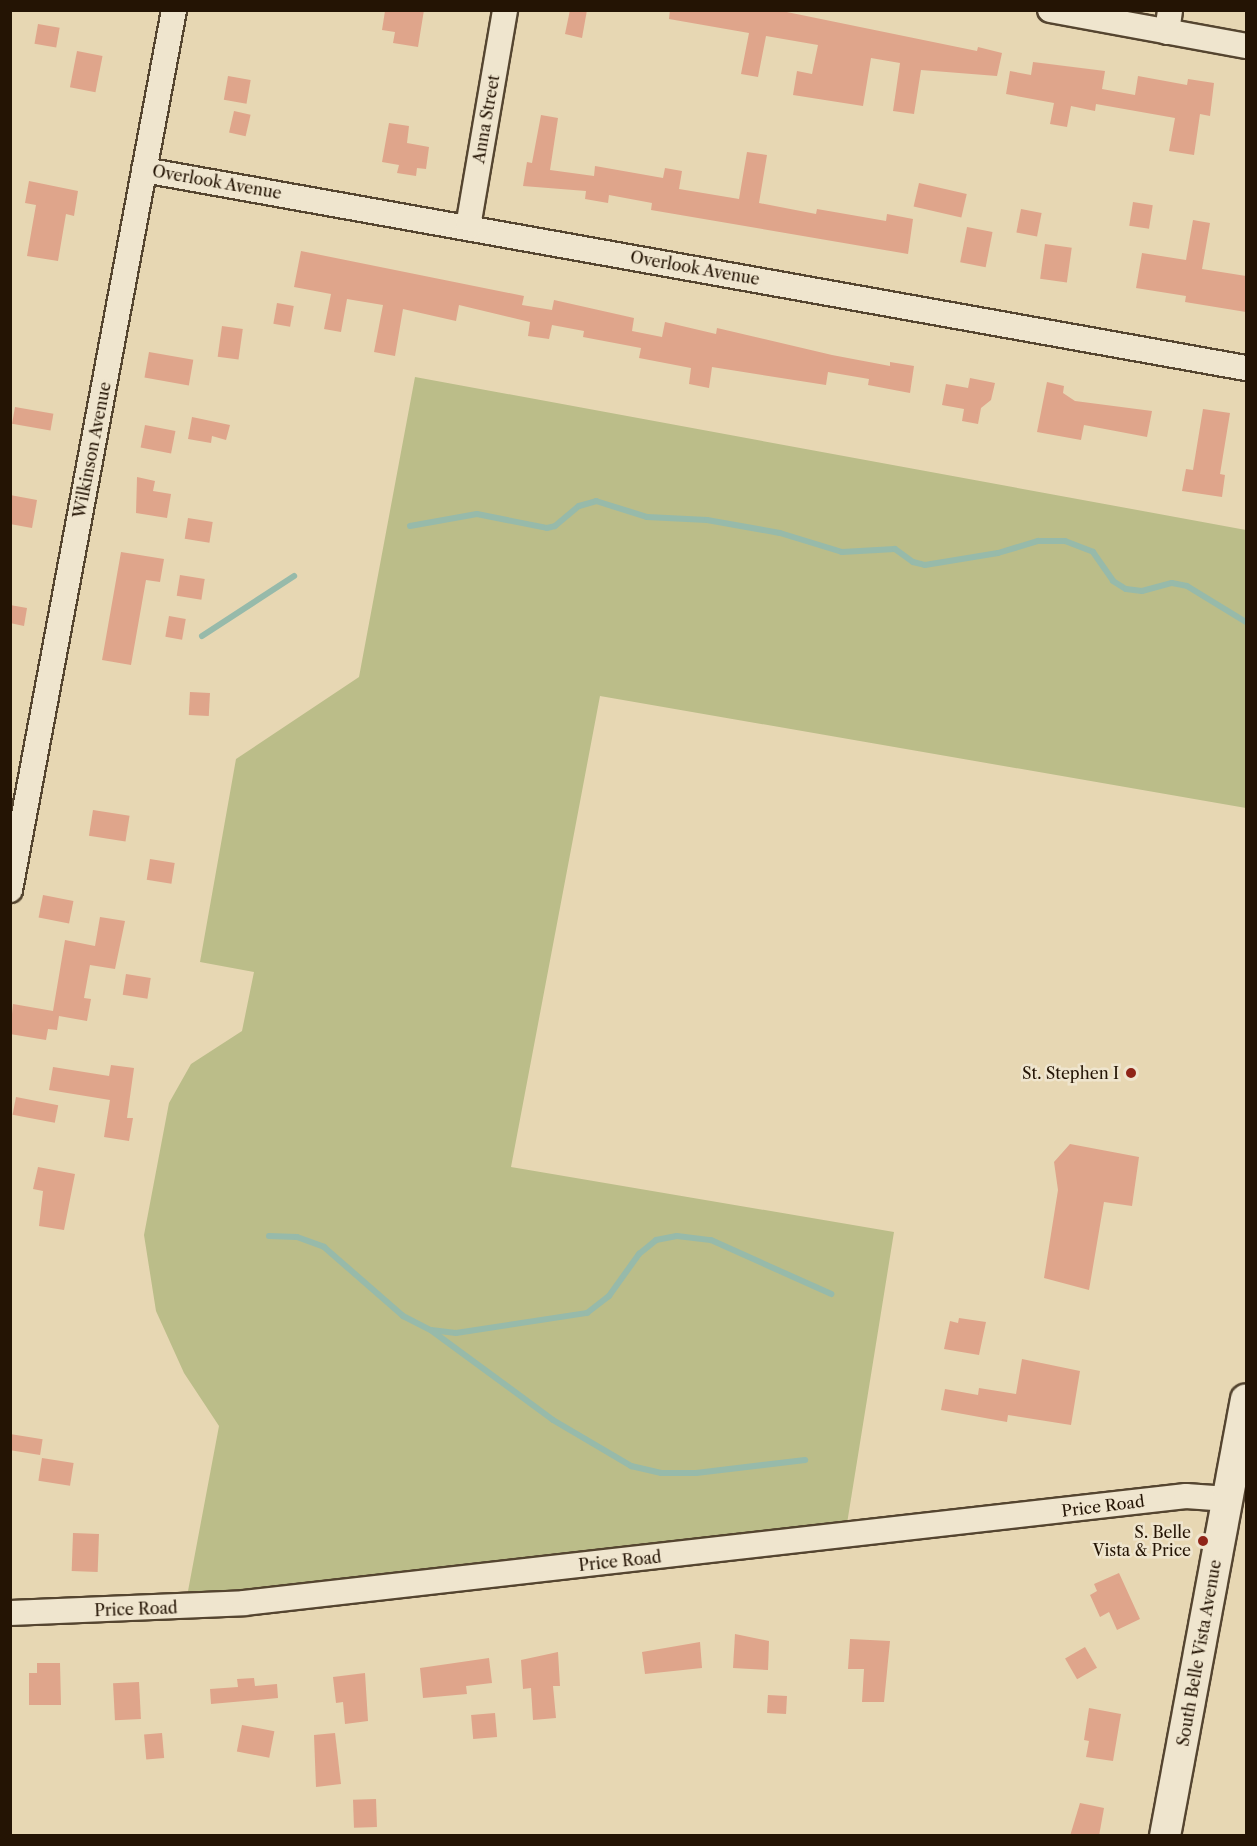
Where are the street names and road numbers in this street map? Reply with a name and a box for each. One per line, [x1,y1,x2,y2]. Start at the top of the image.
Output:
street label: Anna Street [469,73,503,165]
street label: Overlook Avenue [150,161,284,203]
street label: Overlook Avenue [628,247,762,289]
street label: Wilkinson Avenue [69,380,115,520]
street label: Price Road [1060,1491,1146,1521]
street label: Price Road [578,1547,662,1575]
street label: South Belle Vista Avenue [1173,1558,1225,1748]
street label: Price Road [94,1598,178,1620]

